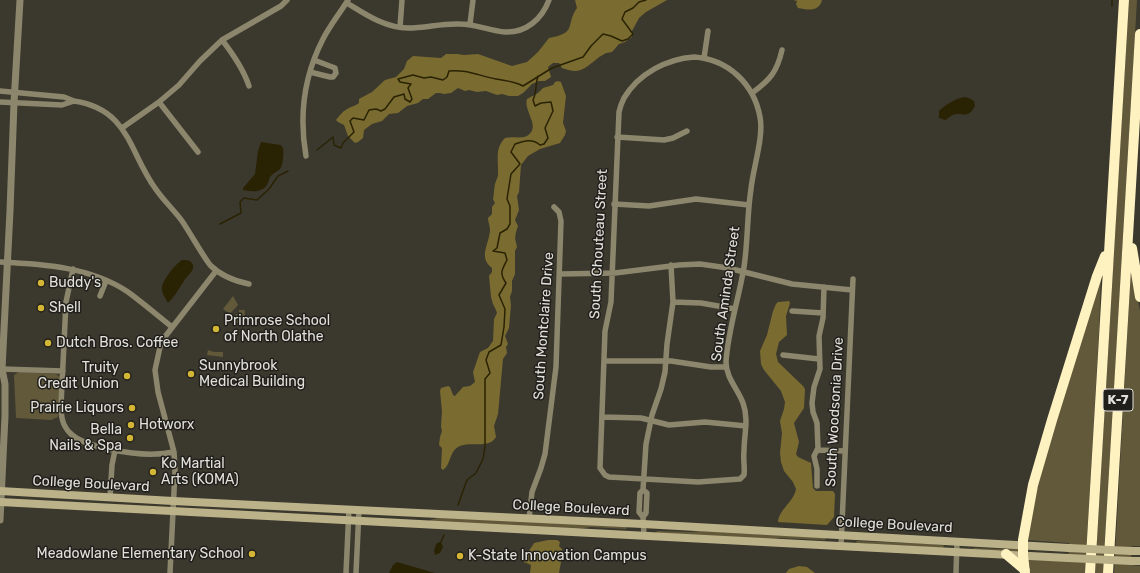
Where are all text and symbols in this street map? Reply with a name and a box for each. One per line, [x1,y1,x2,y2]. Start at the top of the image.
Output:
street label: South Chouteau Street [587,169,611,319]
street label: South Aminda Street [708,225,744,363]
street label: South Montclaire Drive [530,252,558,400]
place label: Buddy's [49,275,101,291]
marker: Buddy's [36,278,46,288]
place label: Shell [49,300,81,316]
marker: Shell [36,303,46,313]
place label: Primrose School of North Olathe [224,313,330,346]
marker: Primrose School of North Olathe [211,324,221,334]
place label: Dutch Bros. Coffee [56,335,178,351]
street label: South Woodsonia Drive [823,337,847,487]
marker: Dutch Bros. Coffee [43,338,53,348]
place label: Sunnybrook Medical Building [199,358,305,390]
place label: Truity Credit Union [38,360,119,392]
marker: Sunnybrook Medical Building [186,369,196,379]
marker: Truity Credit Union [122,371,132,381]
road number: K-7 [1103,389,1133,411]
place label: Prairie Liquors [30,400,124,416]
marker: Prairie Liquors [127,403,137,413]
place label: Hotworx [139,417,194,433]
marker: Hotworx [126,420,136,430]
place label: Bella Nails & Spa [49,422,122,454]
marker: Bella Nails & Spa [125,433,135,443]
place label: Ko Martial Arts (KOMA) [161,456,239,488]
marker: Ko Martial Arts (KOMA) [148,467,158,477]
street label: College Boulevard [32,473,150,495]
street label: College Boulevard [512,497,630,519]
street label: College Boulevard [835,514,953,536]
place label: Meadowlane Elementary School [37,546,244,562]
place label: K-State Innovation Campus [468,548,647,564]
marker: Meadowlane Elementary School [247,549,257,559]
marker: K-State Innovation Campus [455,551,465,561]

